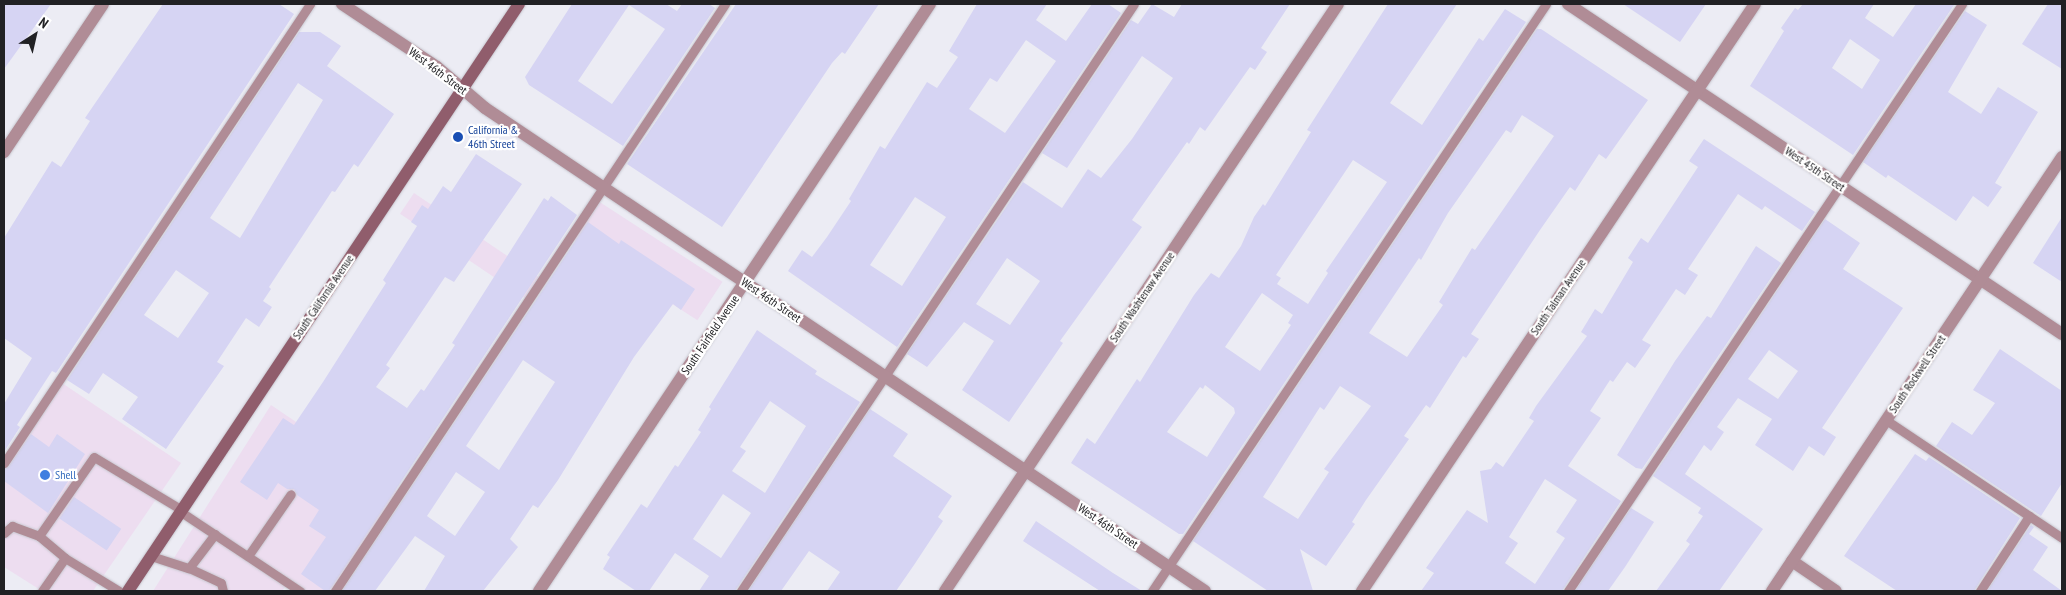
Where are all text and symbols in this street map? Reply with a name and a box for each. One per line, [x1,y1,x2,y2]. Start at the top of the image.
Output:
north arrow [10,10,60,60]
text: N [35,13,52,32]
street label: West 46th Street [406,44,470,98]
place label: California & 46th Street [468,123,518,151]
marker: California & 46th Street [452,131,464,143]
street label: West 45th Street [1782,144,1848,194]
street label: South Washtenaw Avenue [1106,249,1178,345]
street label: South California Avenue [289,252,357,342]
street label: South Talman Avenue [1527,256,1589,338]
street label: West 46th Street [738,275,804,325]
street label: South Fairfield Avenue [678,292,742,378]
street label: South Rockwell Street [1886,332,1948,416]
place label: Shell [55,468,76,482]
marker: Shell [39,469,51,481]
street label: West 46th Street [1075,501,1141,551]

